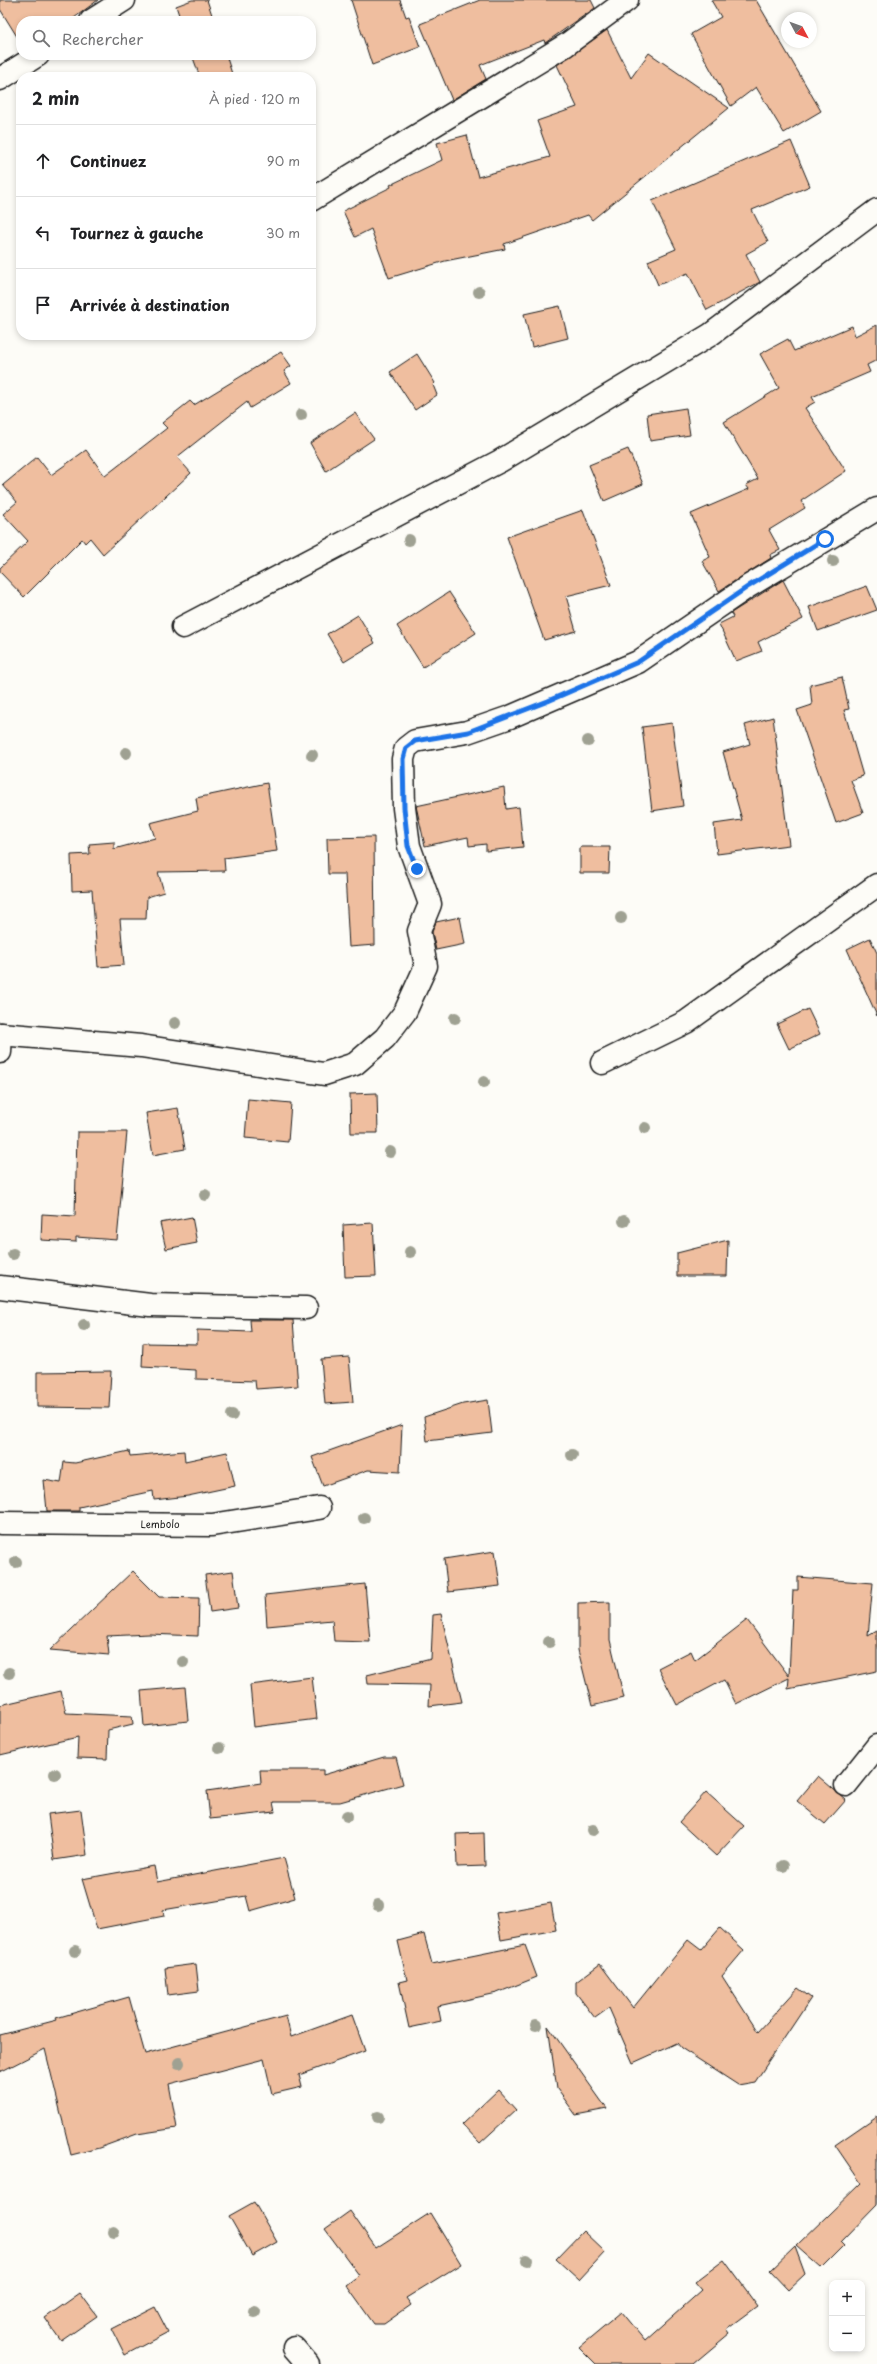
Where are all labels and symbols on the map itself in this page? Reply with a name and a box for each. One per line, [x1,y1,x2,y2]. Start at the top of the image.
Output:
north arrow [781,12,817,48]
route start [816,530,834,548]
route end [408,860,426,878]
street label: Lembolo [140,1516,180,1531]

